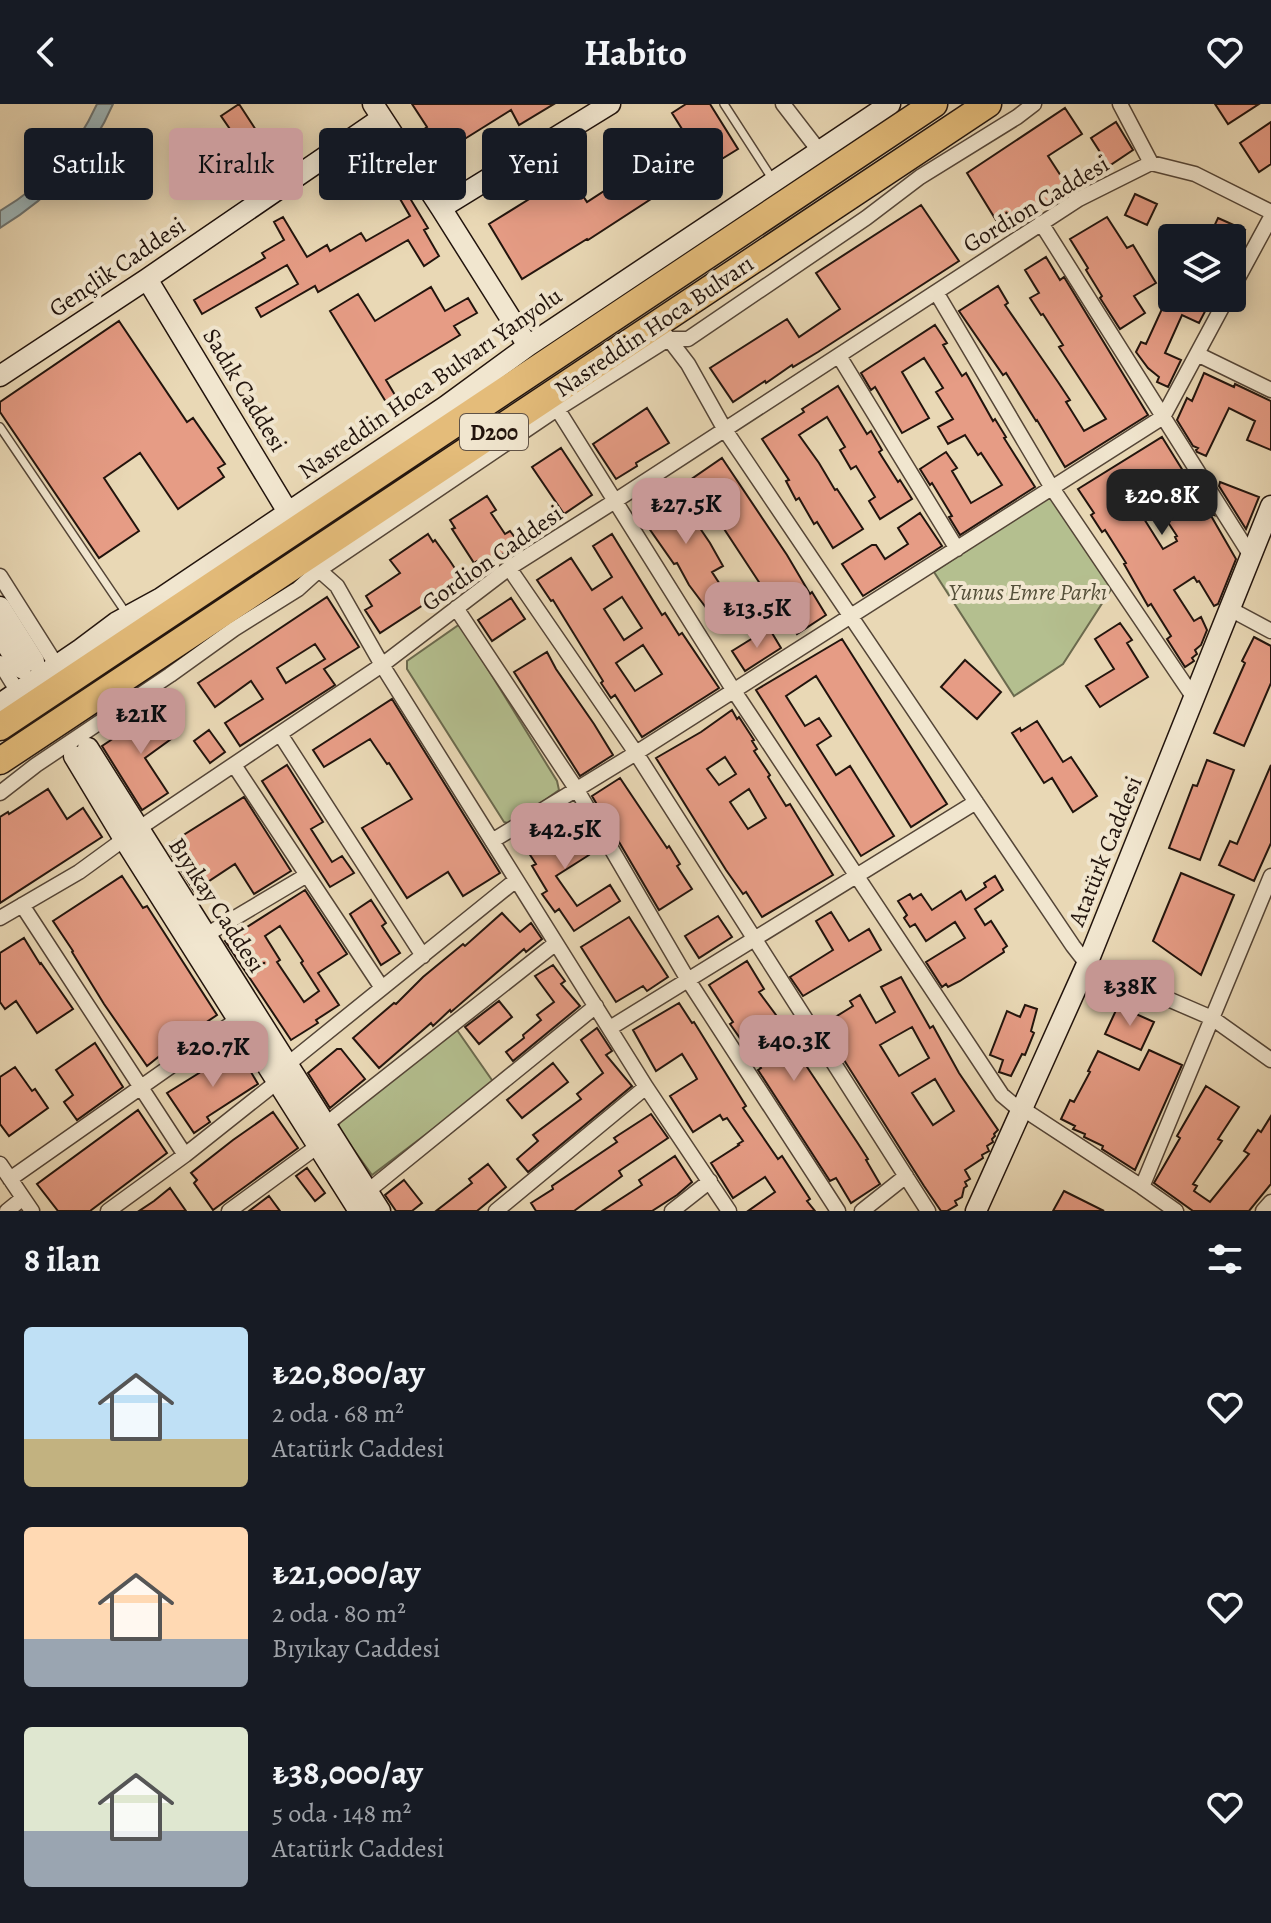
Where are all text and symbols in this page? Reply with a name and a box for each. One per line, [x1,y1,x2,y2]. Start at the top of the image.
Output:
text: Habito [584,28,687,77]
icon: back [24,30,68,74]
icon: heart [1203,30,1247,74]
chip: Satılık [24,128,153,200]
chip: Kiralık [169,128,303,200]
chip: Filtreler [319,128,466,200]
chip: Yeni [482,128,587,200]
chip: Daire [603,128,723,200]
street label: Gordion Caddesi [957,148,1115,260]
street label: Gençlik Caddesi [43,210,191,324]
map controls [1158,224,1246,312]
button: layers [1158,224,1246,312]
street label: Nasreddin Hoca Bulvarı [548,247,760,405]
street label: Nasreddin Hoca Bulvarı Yanyolu [292,280,568,486]
street label: Sadık Caddesi [196,322,294,458]
road number: D200 [460,414,528,450]
pin: ₺20.8K [1097,469,1227,537]
text: ₺20.8K [1124,477,1200,512]
pin: ₺27.5K [621,478,751,546]
text: ₺27.5K [650,486,722,521]
street label: Gordion Caddesi [415,498,569,618]
park label: Yunus Emre Parkı [949,576,1107,608]
pin: ₺13.5K [692,582,822,650]
text: ₺13.5K [723,590,791,625]
pin: ₺21K [94,688,188,756]
text: ₺21K [115,696,167,731]
street label: Atatürk Caddesi [1060,771,1150,932]
pin: ₺42.5K [500,803,630,871]
text: ₺42.5K [529,811,601,846]
street label: Bıyıkay Caddesi [161,831,273,979]
pin: ₺38K [1083,960,1177,1028]
text: ₺38K [1103,968,1157,1003]
pin: ₺40.3K [729,1015,859,1083]
pin: ₺20.7K [148,1021,278,1089]
text: ₺40.3K [757,1023,831,1058]
text: ₺20.7K [176,1029,250,1064]
text: 8 ilan [24,1236,101,1283]
icon: filters [1203,1237,1247,1281]
text: ₺20,800/ay [272,1349,425,1396]
icon: home [88,1359,184,1455]
icon: heart [1203,1385,1247,1429]
text: 2 oda · 68 m² [272,1396,404,1431]
text: Atatürk Caddesi [272,1431,444,1466]
text: ₺21,000/ay [272,1549,421,1596]
icon: home [88,1559,184,1655]
icon: heart [1203,1585,1247,1629]
text: 2 oda · 80 m² [272,1596,406,1631]
text: Bıyıkay Caddesi [272,1631,440,1666]
text: ₺38,000/ay [272,1749,423,1796]
icon: home [88,1759,184,1855]
icon: heart [1203,1785,1247,1829]
text: 5 oda · 148 m² [272,1796,411,1831]
text: Atatürk Caddesi [272,1831,444,1866]

